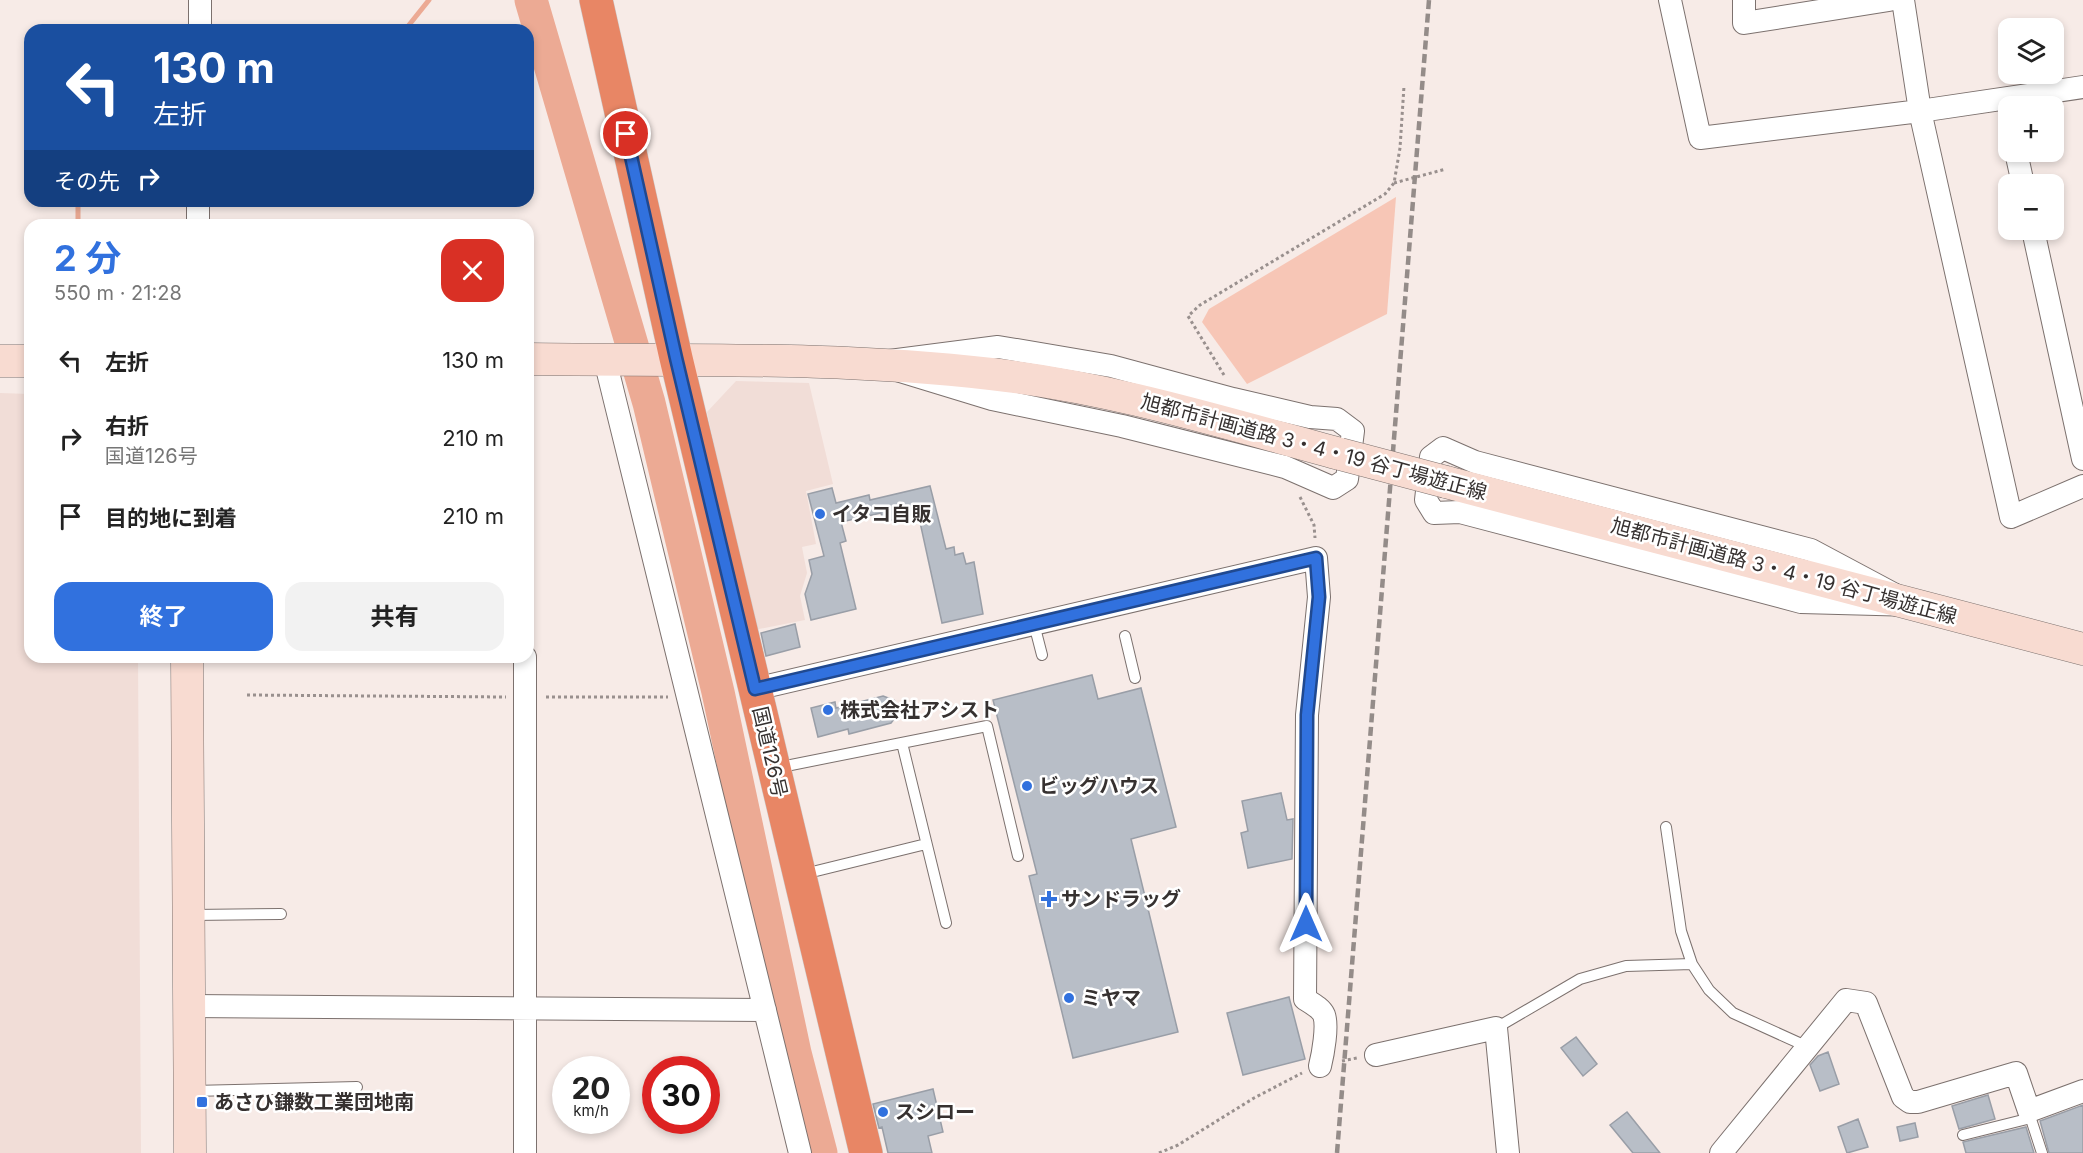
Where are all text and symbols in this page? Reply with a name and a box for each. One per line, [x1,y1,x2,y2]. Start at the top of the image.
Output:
map controls [1998,18,2064,240]
button: layers [1998,18,2064,84]
text: 130 m [153,42,275,93]
icon: left [54,48,132,126]
button: + [1998,96,2064,162]
text: 左折 [153,98,207,131]
pin [600,108,651,159]
icon: arrive [609,117,642,150]
icon: right [132,162,165,195]
text: その先 [54,168,120,194]
button: − [1998,174,2064,240]
text: 2 分 [54,236,121,280]
button: close [441,239,504,302]
text: 550 m · 21:28 [54,281,182,305]
icon: left [54,344,87,377]
text: 130 m [442,347,504,373]
text: 左折 [105,349,149,375]
street label: 旭都市計画道路 3・4・19 谷丁場遊正線 [1138,389,1490,505]
text: 右折 [105,413,149,439]
icon: right [54,422,87,455]
text: 210 m [442,425,504,451]
text: 国道126号 [105,444,198,468]
icon: arrive [54,500,87,533]
place label: イタコ自販 [832,502,931,526]
text: 210 m [442,503,504,529]
text: 目的地に到着 [105,505,237,531]
marker: イタコ自販 [813,507,827,521]
street label: 旭都市計画道路 3・4・19 谷丁場遊正線 [1608,513,1960,629]
button: 終了 [54,582,273,651]
button: 共有 [285,582,504,651]
place label: 株式会社アシスト [840,698,999,722]
marker: 株式会社アシスト [821,703,835,717]
street label: 国道126号 [748,704,792,800]
place label: ビッグハウス [1039,774,1159,798]
marker: ビッグハウス [1020,779,1034,793]
place label: サンドラッグ [1061,887,1181,911]
marker: サンドラッグ [1042,892,1056,906]
position arrow [1274,892,1338,956]
place label: ミヤマ [1081,986,1141,1010]
marker: ミヤマ [1062,991,1076,1005]
speed limit sign: 30 [642,1056,720,1134]
text: 20 [571,1070,611,1106]
place label: あさひ鎌数工業団地南 [214,1090,414,1114]
marker: あさひ鎌数工業団地南 [195,1095,209,1109]
place label: スシロー [895,1100,975,1124]
text: km/h [573,1101,609,1120]
marker: スシロー [876,1105,890,1119]

